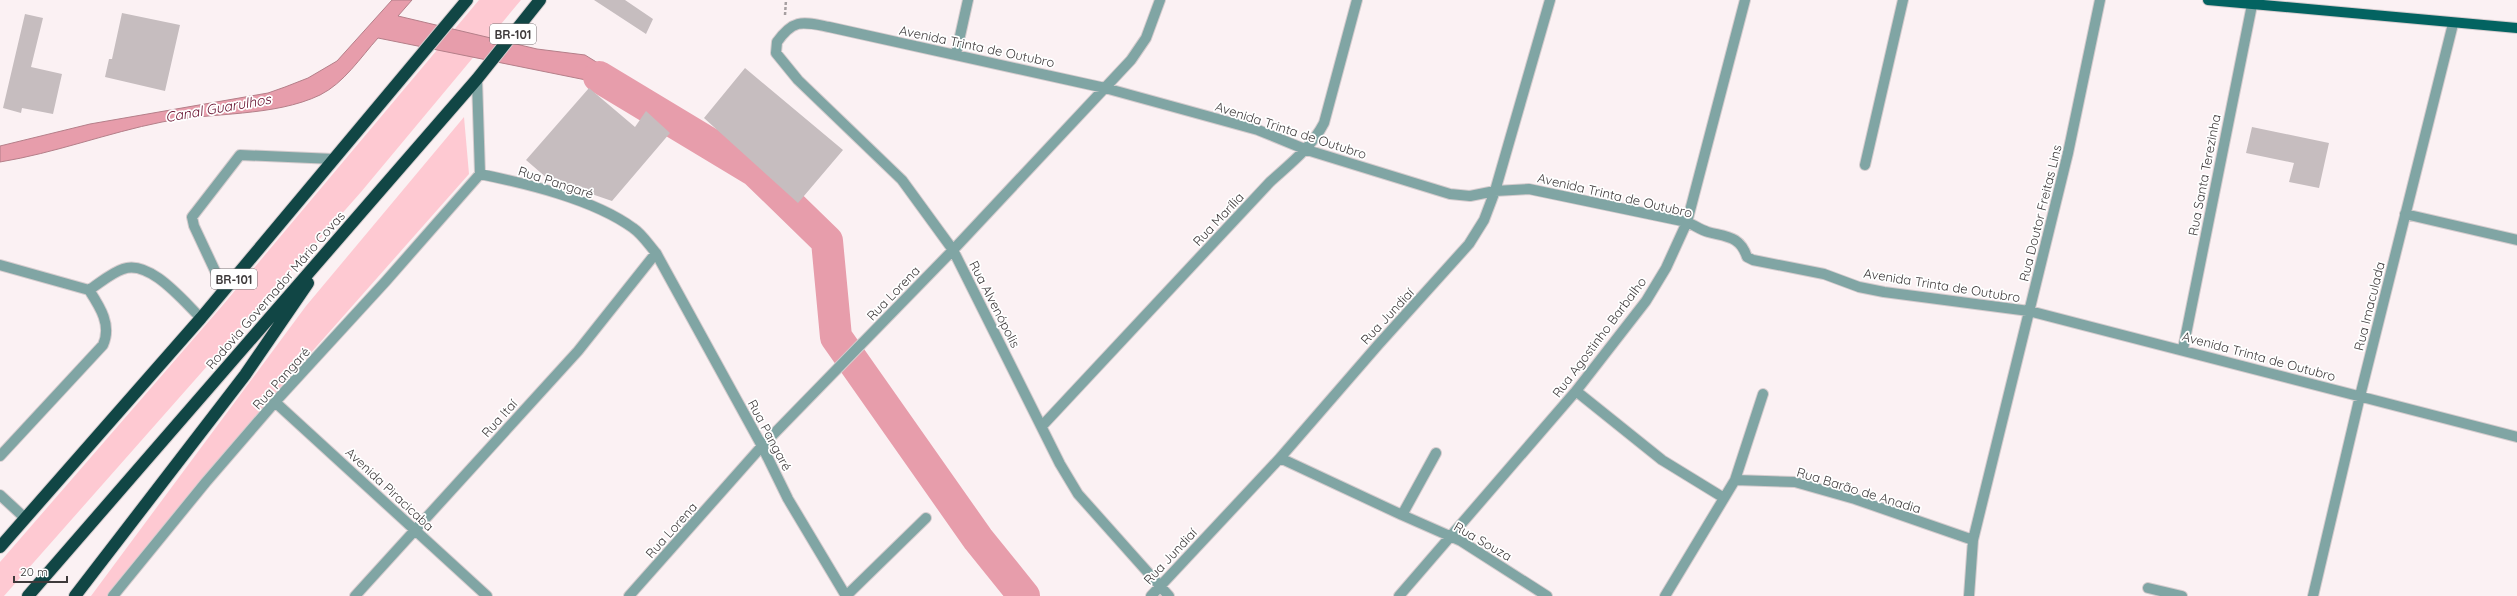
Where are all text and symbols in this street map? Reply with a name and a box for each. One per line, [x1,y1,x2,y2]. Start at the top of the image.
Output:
street label: Avenida Trinta de Outubro [898,22,1056,70]
road number: BR-101 [490,24,536,44]
water label: Canal Guarulhos [164,90,274,126]
street label: Avenida Trinta de Outubro [1213,98,1369,162]
street label: Rua Santa Terezinha [2184,113,2224,237]
street label: Rua Doutor Freitas Lins [2015,143,2065,283]
street label: Rua Pangaré [516,162,596,202]
street label: Avenida Trinta de Outubro [1536,169,1694,221]
street label: Rua Marília [1189,189,1247,249]
street label: Rodovia Governador Mário Covas [202,208,348,372]
street label: Rua Alvenópolis [966,258,1024,350]
street label: Rua Imaculada [2350,260,2388,352]
street label: Rua Lorena [863,262,923,324]
street label: Avenida Trinta de Outubro [1863,265,2022,305]
road number: BR-101 [211,269,257,289]
street label: Rua Agostinho Barbalho [1549,274,1650,400]
street label: Rua Jundiaí [1357,284,1417,347]
street label: Avenida Trinta de Outubro [2180,328,2338,384]
street label: Rua Pangaré [249,343,313,413]
street label: Rua Itaí [478,396,520,440]
street label: Rua Pangaré [745,397,795,473]
street label: Avenida Piracicaba [343,444,437,534]
street label: Rua Barão de Anadia [1795,463,1923,517]
street label: Rua Lorena [642,499,700,561]
street label: Rua Souza [1451,518,1515,564]
street label: Rua Jundiaí [1140,524,1200,587]
scale bar [14,558,67,584]
text: 20 m [20,564,48,579]

